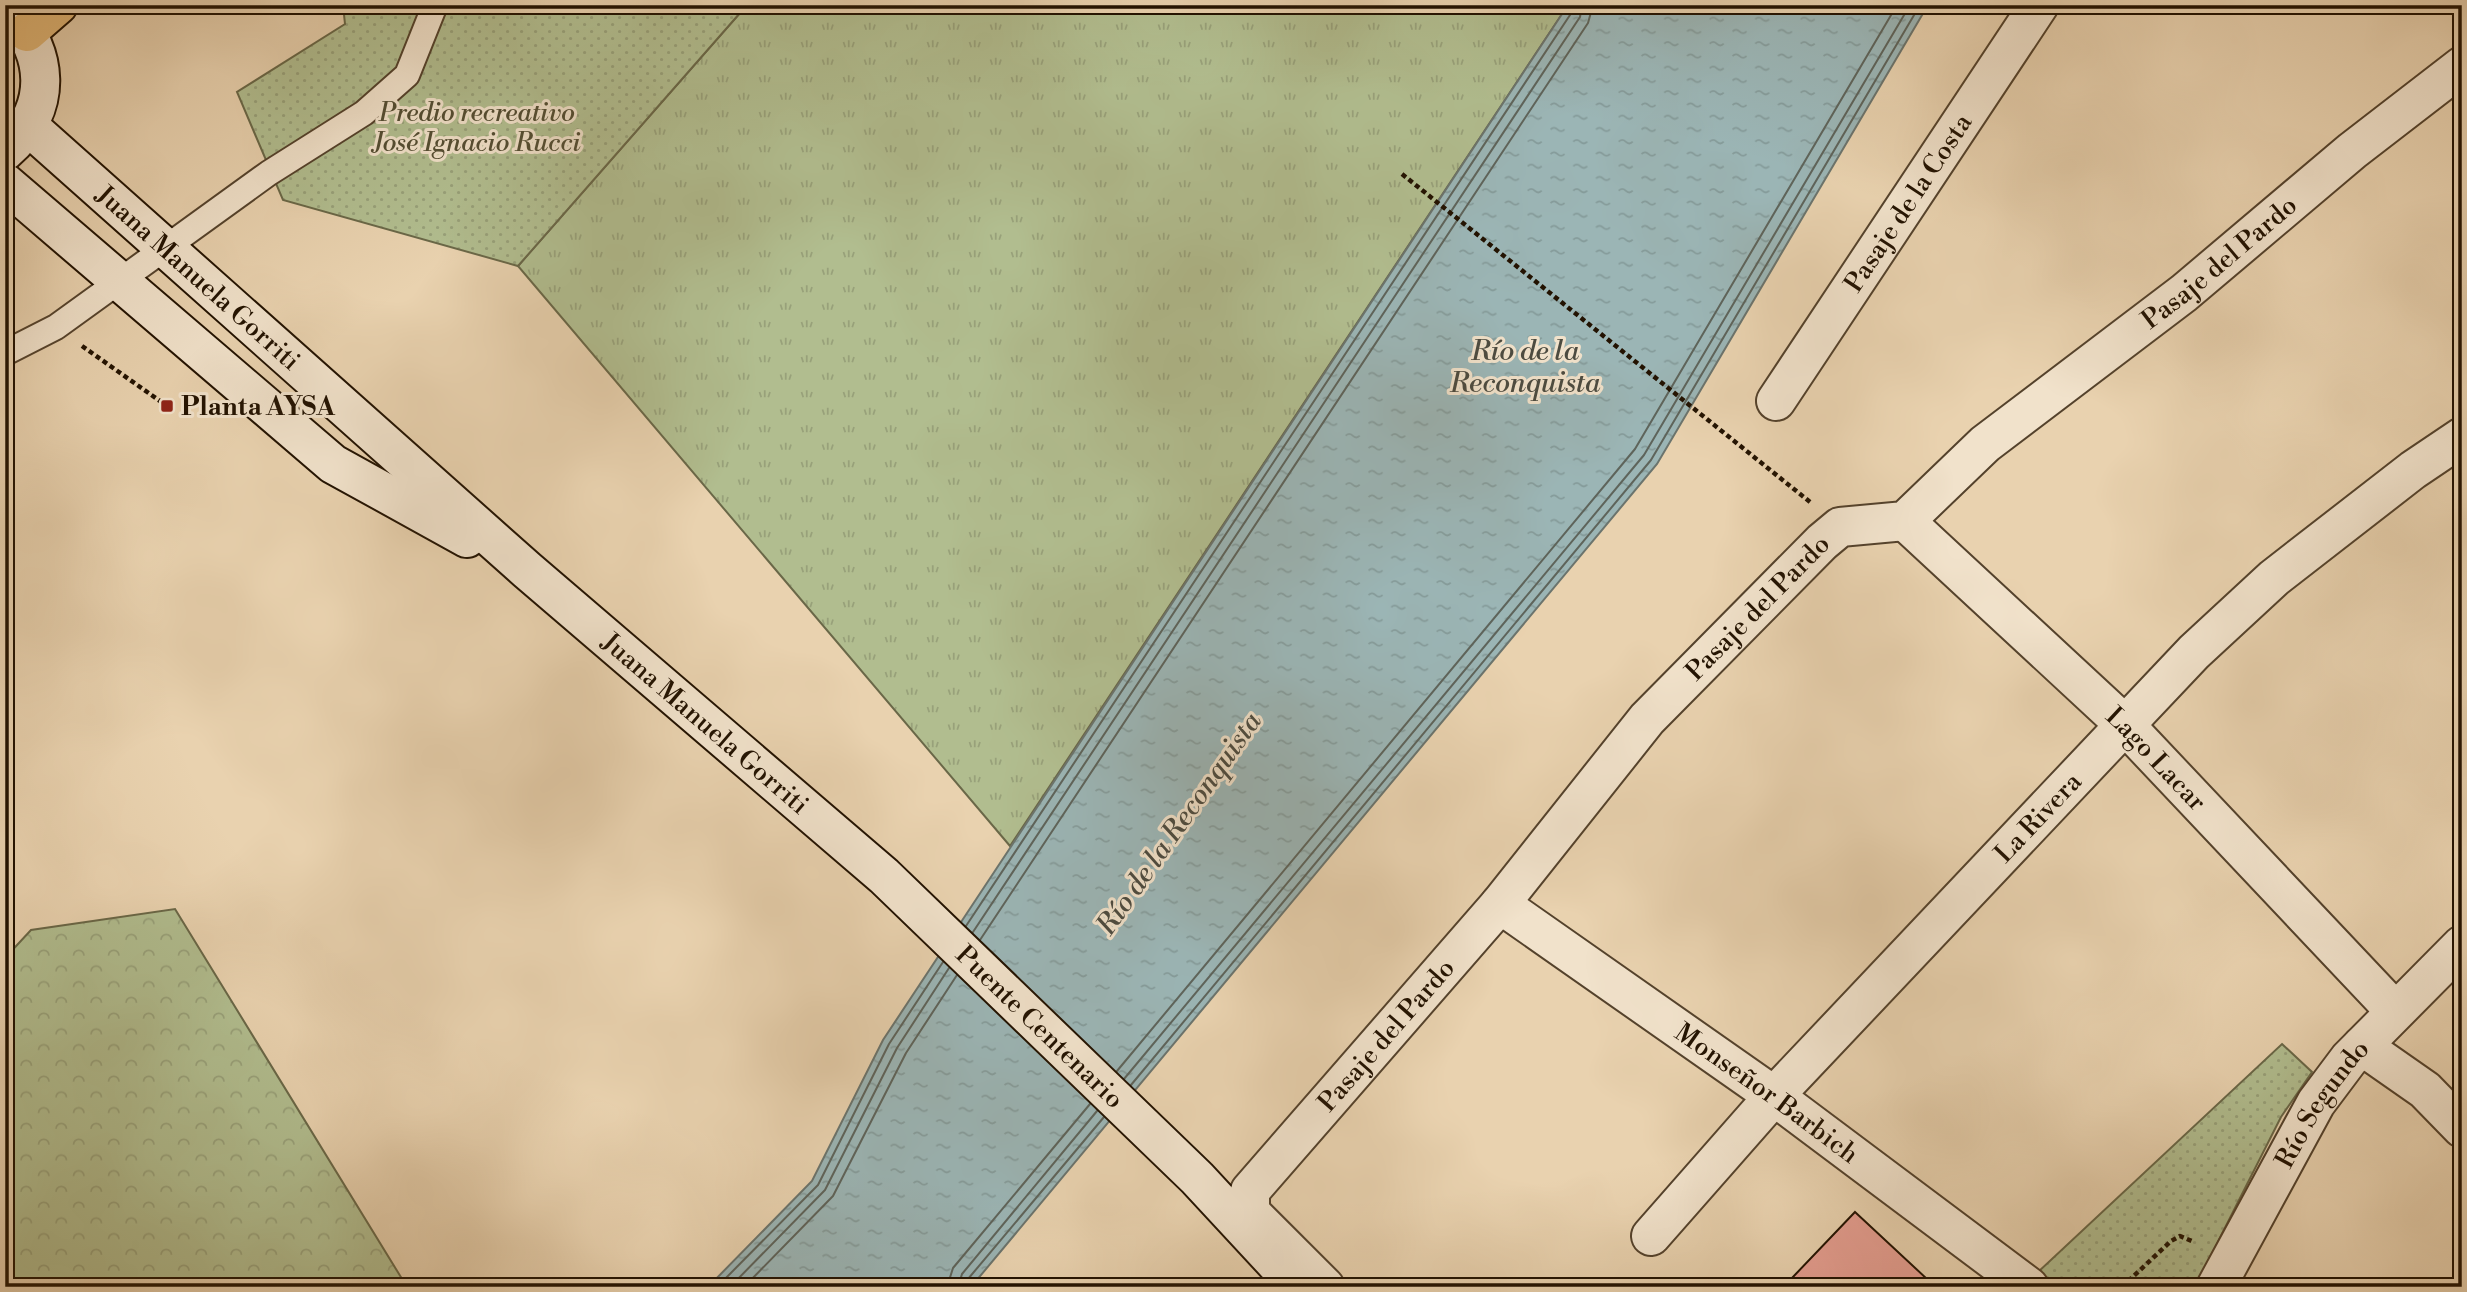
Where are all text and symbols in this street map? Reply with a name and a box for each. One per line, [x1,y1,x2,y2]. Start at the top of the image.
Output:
park label: Predio recreativo José Ignacio Rucci [370,97,582,159]
street label: Pasaje de la Costa [1838,107,1980,299]
street label: Juana Manuela Gorriti [88,178,307,378]
street label: Pasaje del Pardo [2136,189,2304,336]
water label: Río de la Reconquista [1449,334,1601,401]
place label: Planta AYSA [181,391,335,423]
marker: Planta AYSA [159,398,175,414]
street label: Pasaje del Pardo [1679,529,1837,688]
street label: Juana Manuela Gorriti [594,626,815,821]
street label: Lago Lacar [2099,700,2213,818]
water label: Río de la Reconquista [1088,705,1270,943]
street label: La Rivera [1988,766,2089,870]
street label: Puente Centenario [949,939,1130,1116]
street label: Pasaje del Pardo [1312,953,1462,1119]
street label: Monseñor Barbich [1668,1017,1864,1171]
street label: Río Segundo [2269,1033,2376,1174]

